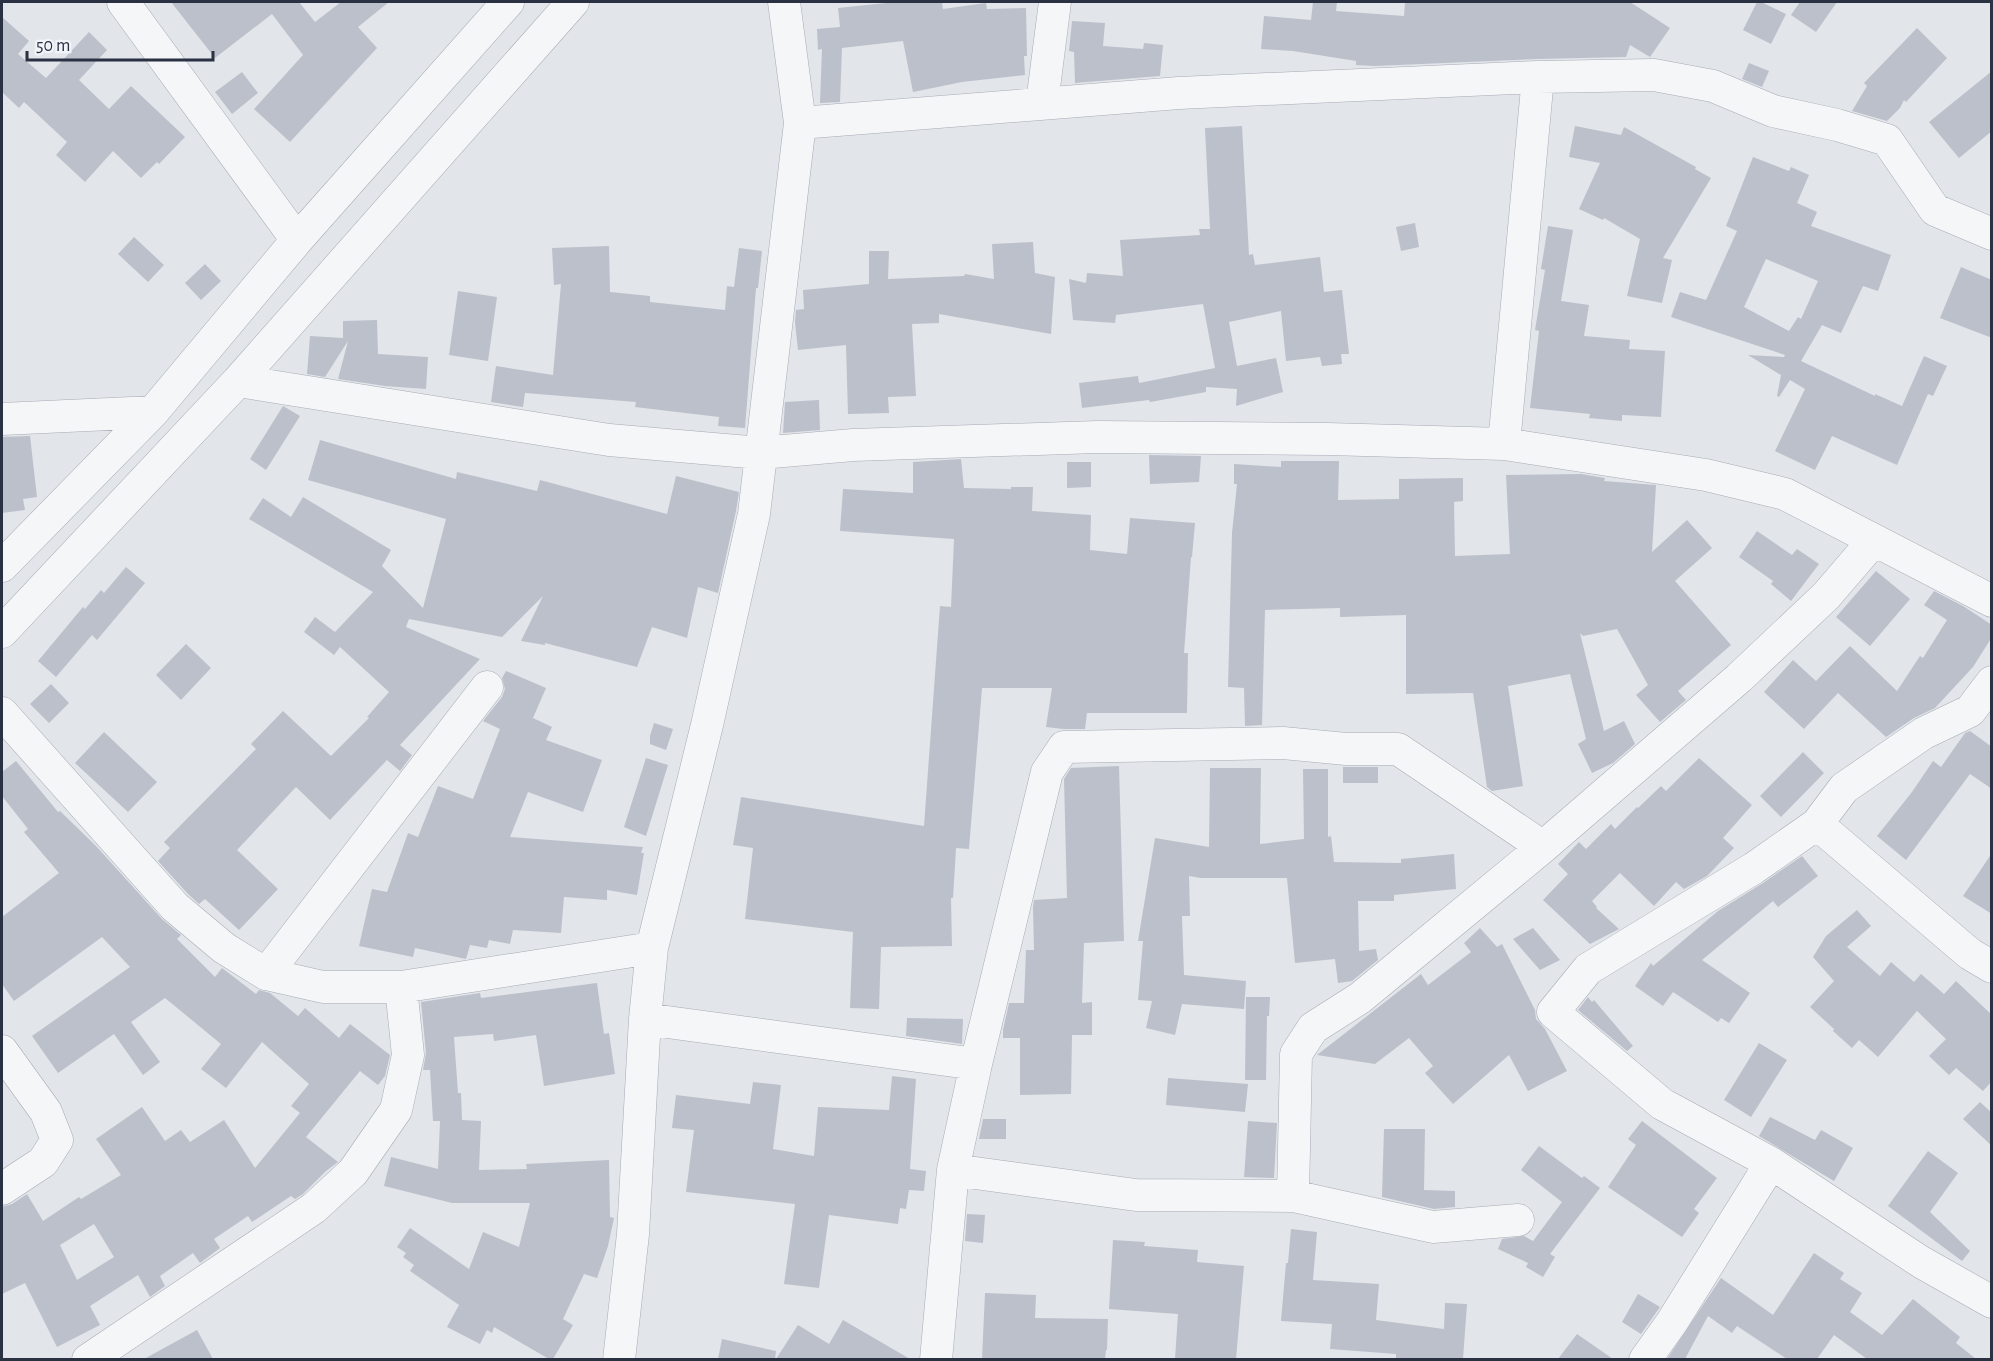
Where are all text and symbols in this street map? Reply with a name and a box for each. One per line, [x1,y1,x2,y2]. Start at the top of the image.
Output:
scale bar [27,24,213,62]
text: 50 m [36,37,70,55]

